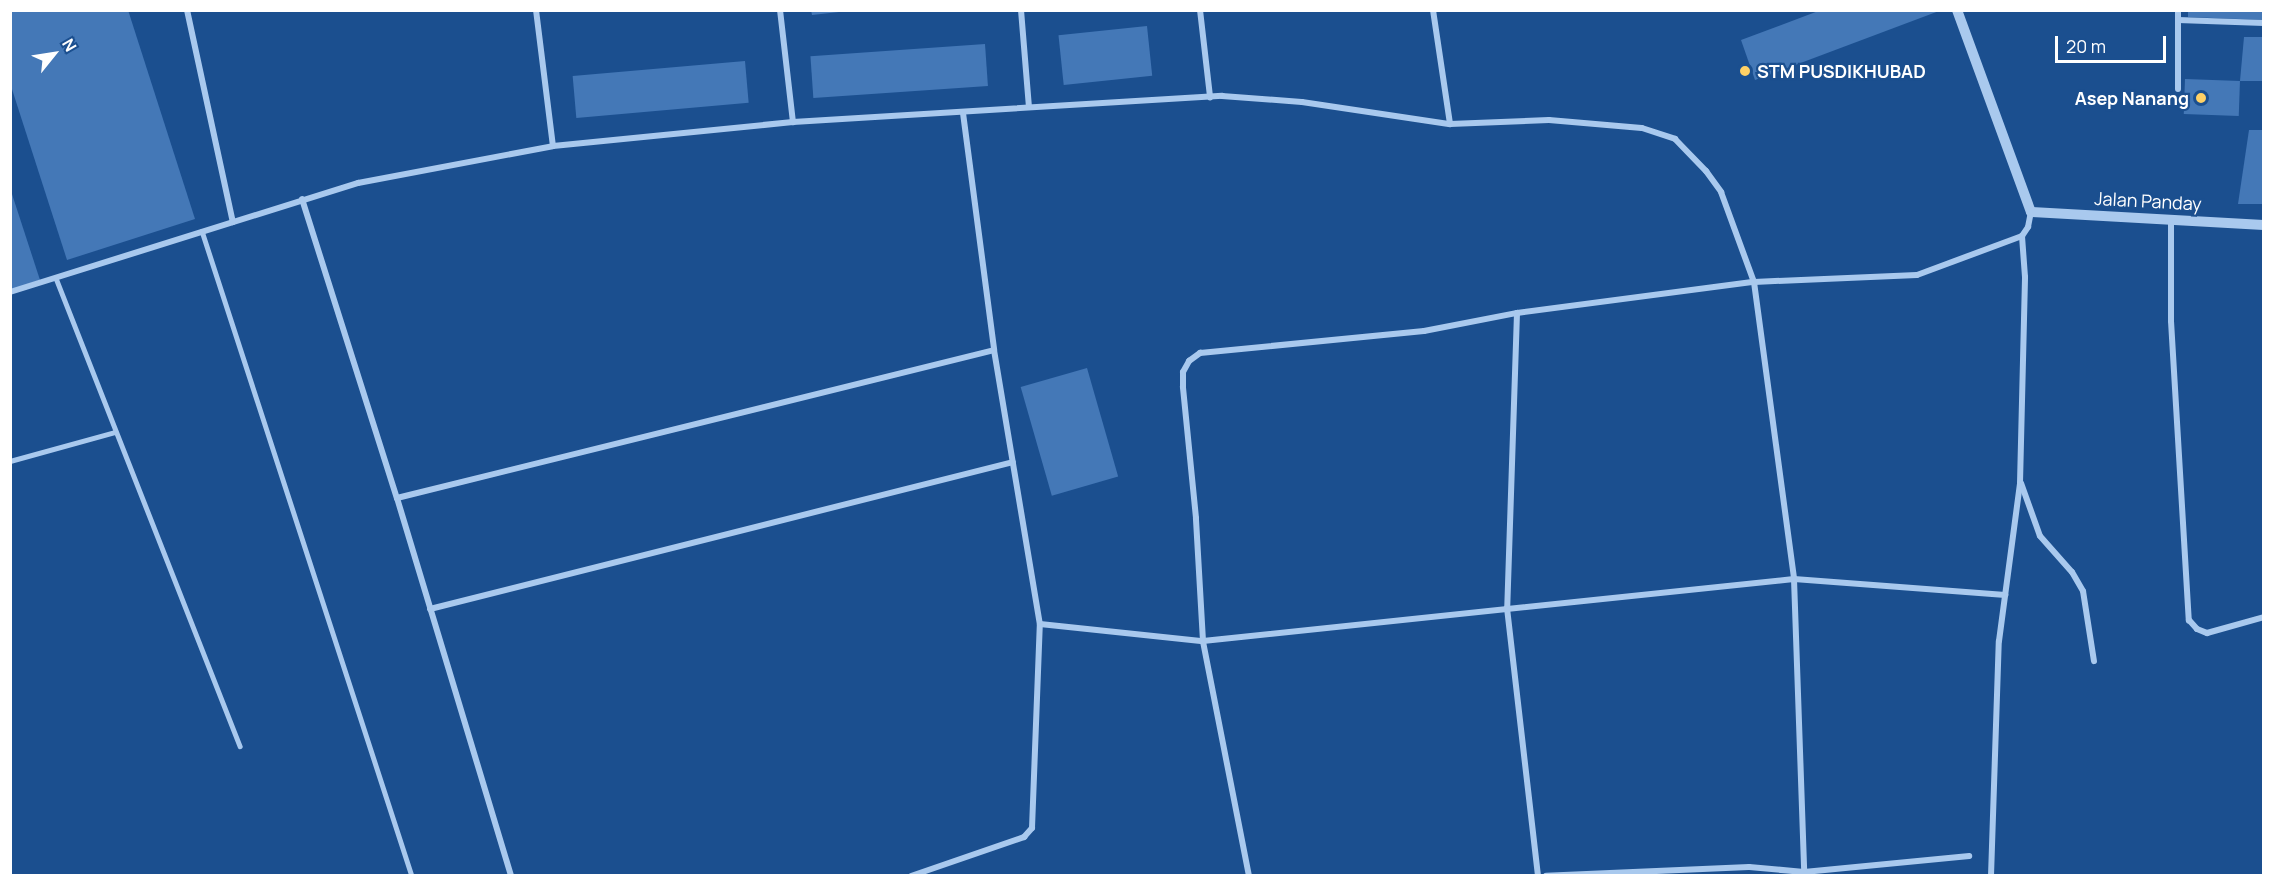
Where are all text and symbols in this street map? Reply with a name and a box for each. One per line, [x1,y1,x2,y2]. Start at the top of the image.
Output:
north arrow [24,24,84,84]
scale bar [2058,24,2169,62]
text: 20 m [2066,34,2106,58]
text: N [57,35,82,55]
place label: STM PUSDIKHUBAD [1757,60,1926,82]
marker: STM PUSDIKHUBAD [1738,64,1752,78]
place label: Asep Nanang [2075,87,2189,109]
marker: Asep Nanang [2194,91,2208,105]
street label: Jalan Panday [2094,187,2202,215]

